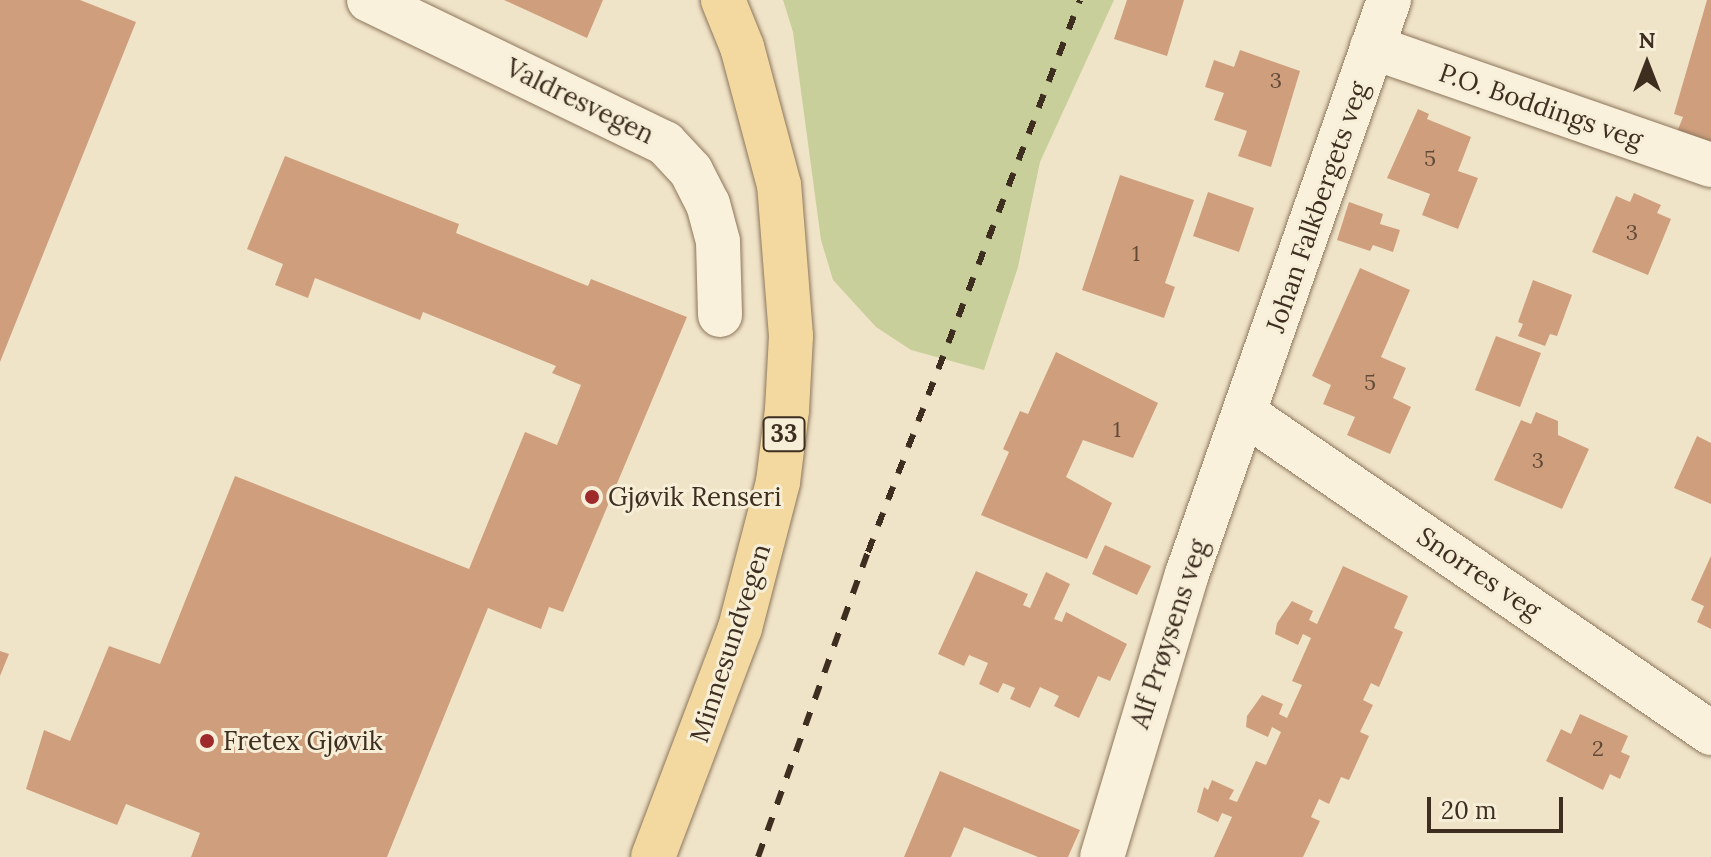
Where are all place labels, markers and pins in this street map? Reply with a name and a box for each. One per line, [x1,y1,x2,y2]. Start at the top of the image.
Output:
place label: Gjøvik Renseri [608,481,782,513]
marker: Gjøvik Renseri [583,488,601,506]
place label: Fretex Gjøvik [223,725,383,757]
marker: Fretex Gjøvik [198,732,216,750]

